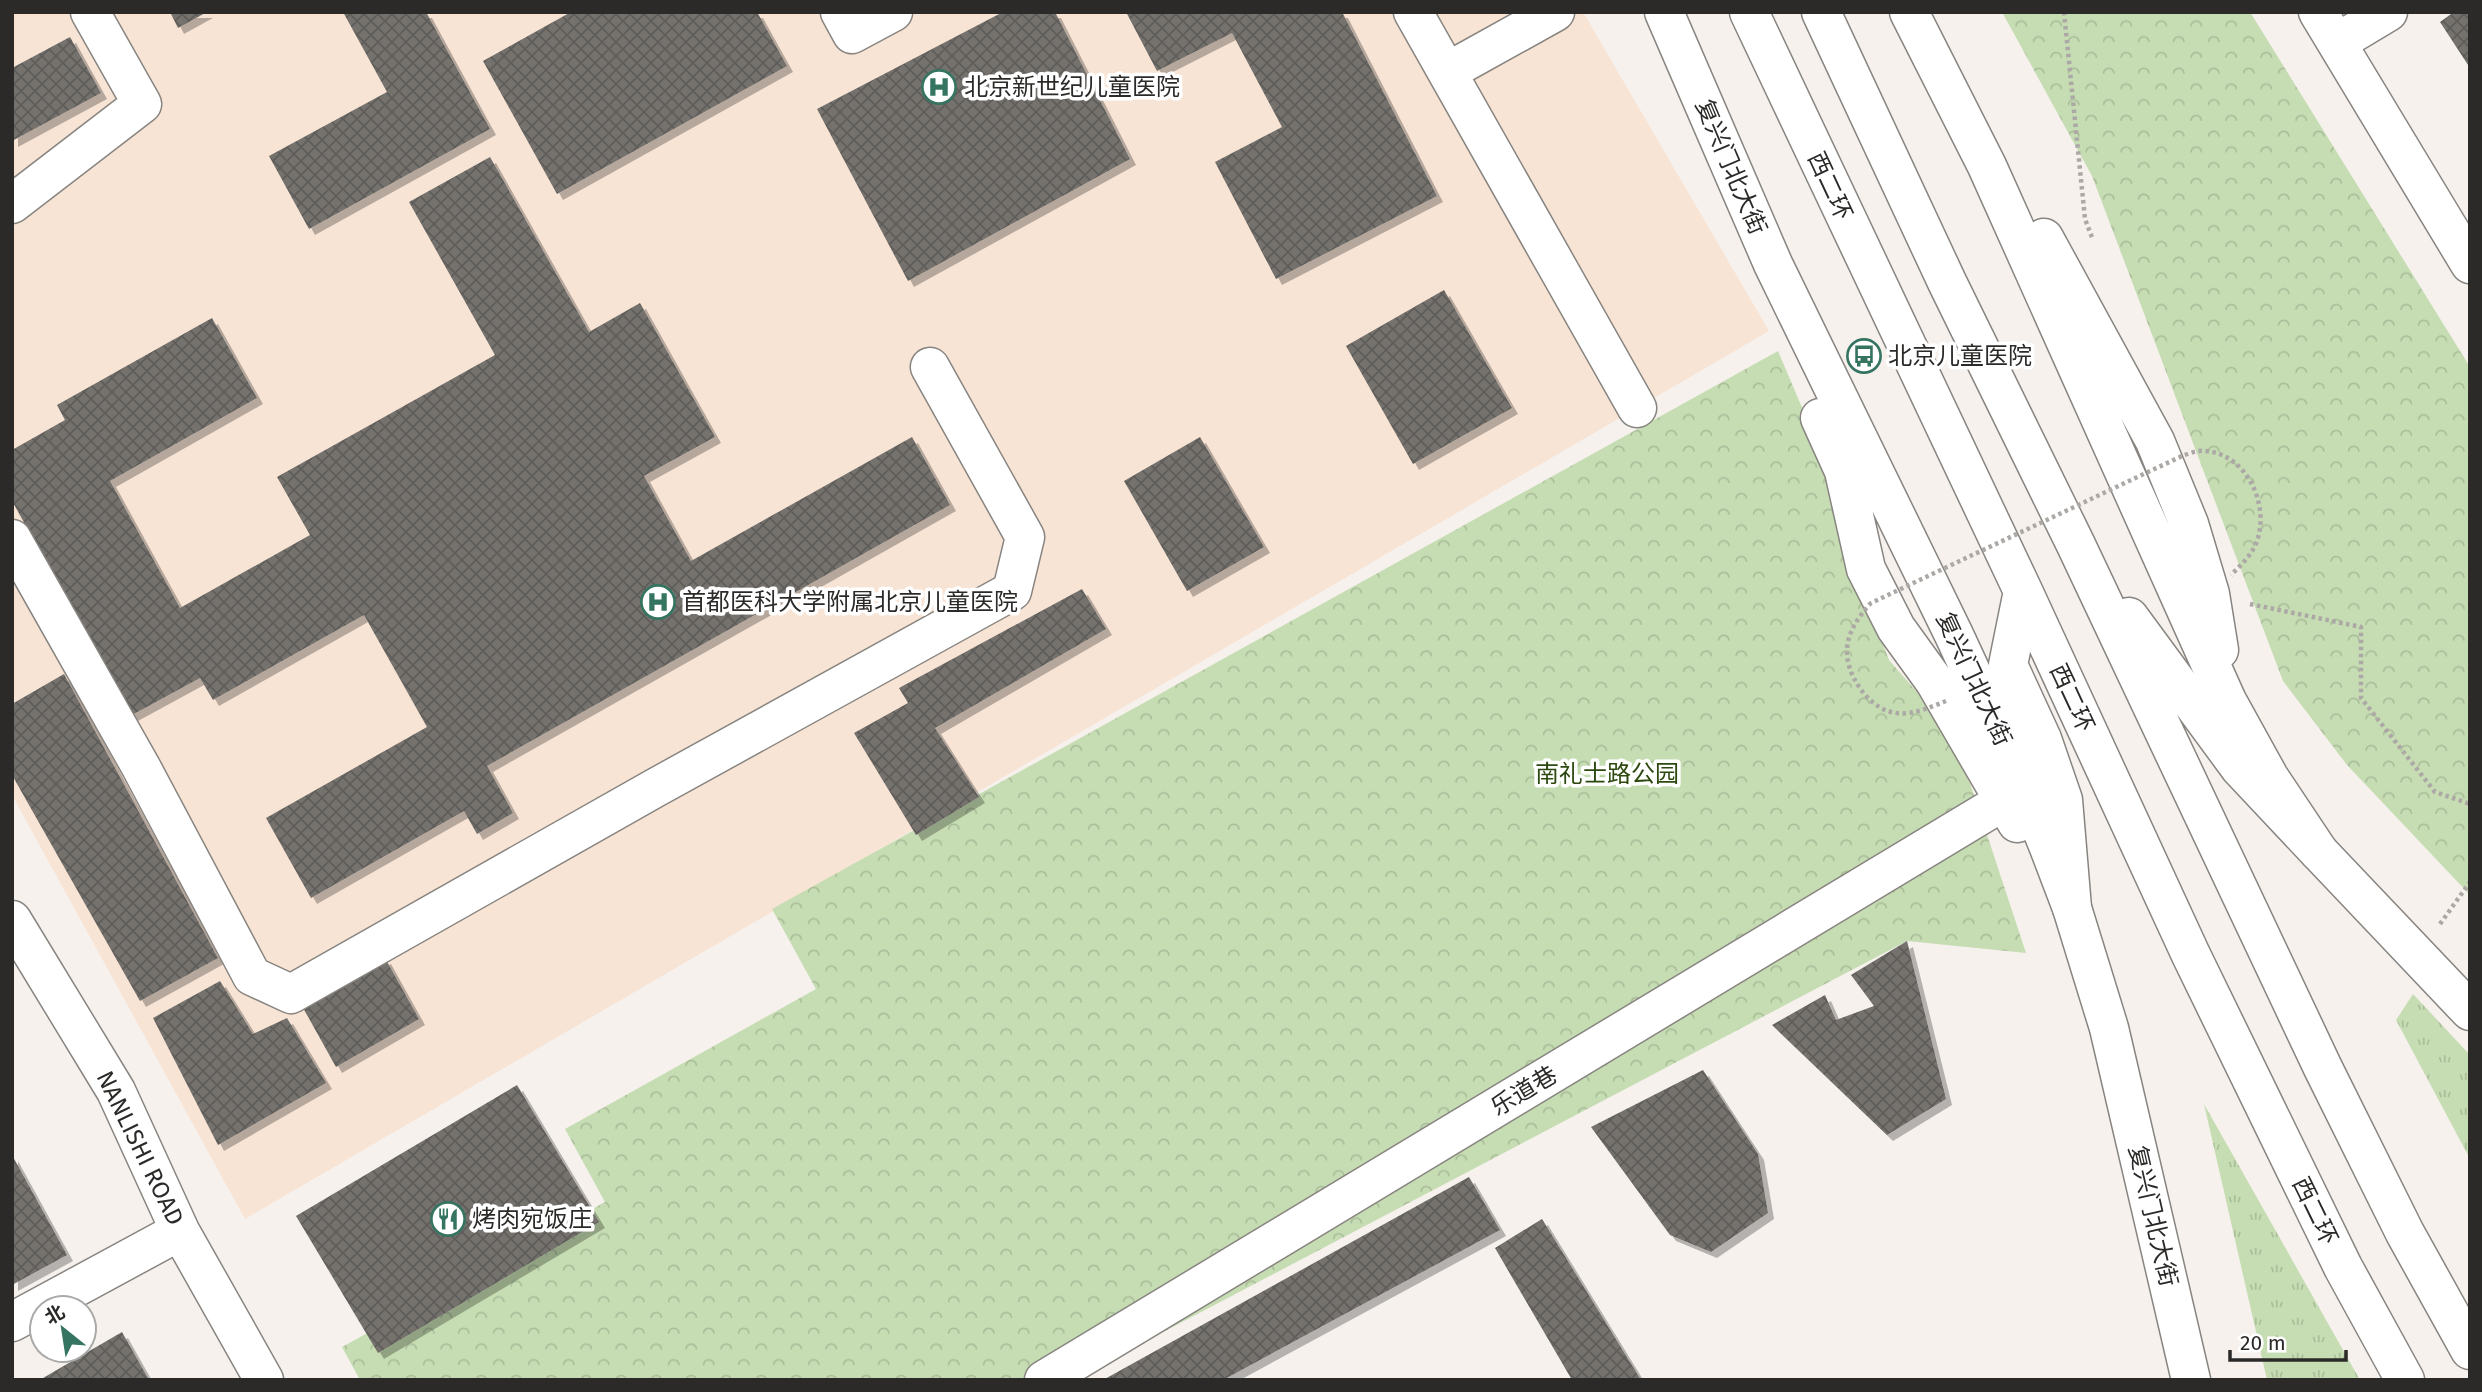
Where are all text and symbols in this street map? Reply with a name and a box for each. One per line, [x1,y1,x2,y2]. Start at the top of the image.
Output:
hospital icon: 北京新世纪儿童医院 [920,68,958,106]
place label: 北京新世纪儿童医院 [964,73,1180,101]
street label: 复兴门北大街 [1690,95,1772,239]
street label: 西二环 [1802,147,1858,225]
bus stop icon: 北京儿童医院 [1845,337,1883,375]
place label: 北京儿童医院 [1888,342,2032,370]
hospital icon: 首都医科大学附属北京儿童医院 [639,583,677,621]
place label: 首都医科大学附属北京儿童医院 [682,588,1018,616]
street label: 复兴门北大街 [1931,608,2017,750]
street label: 西二环 [2044,659,2100,737]
park label: 南礼士路公园 [1535,760,1679,788]
street label: 乐道巷 [1486,1060,1562,1122]
street label: NANLISHI ROAD [91,1066,189,1230]
street label: 复兴门北大街 [2123,1143,2183,1289]
street label: 西二环 [2287,1173,2343,1249]
restaurant icon: 烤肉宛饭庄 [429,1200,467,1238]
place label: 烤肉宛饭庄 [472,1205,592,1233]
north arrow [28,1294,98,1364]
text: 北 [41,1300,69,1329]
scale bar [2230,1318,2346,1362]
text: 20 m [2240,1330,2286,1356]

